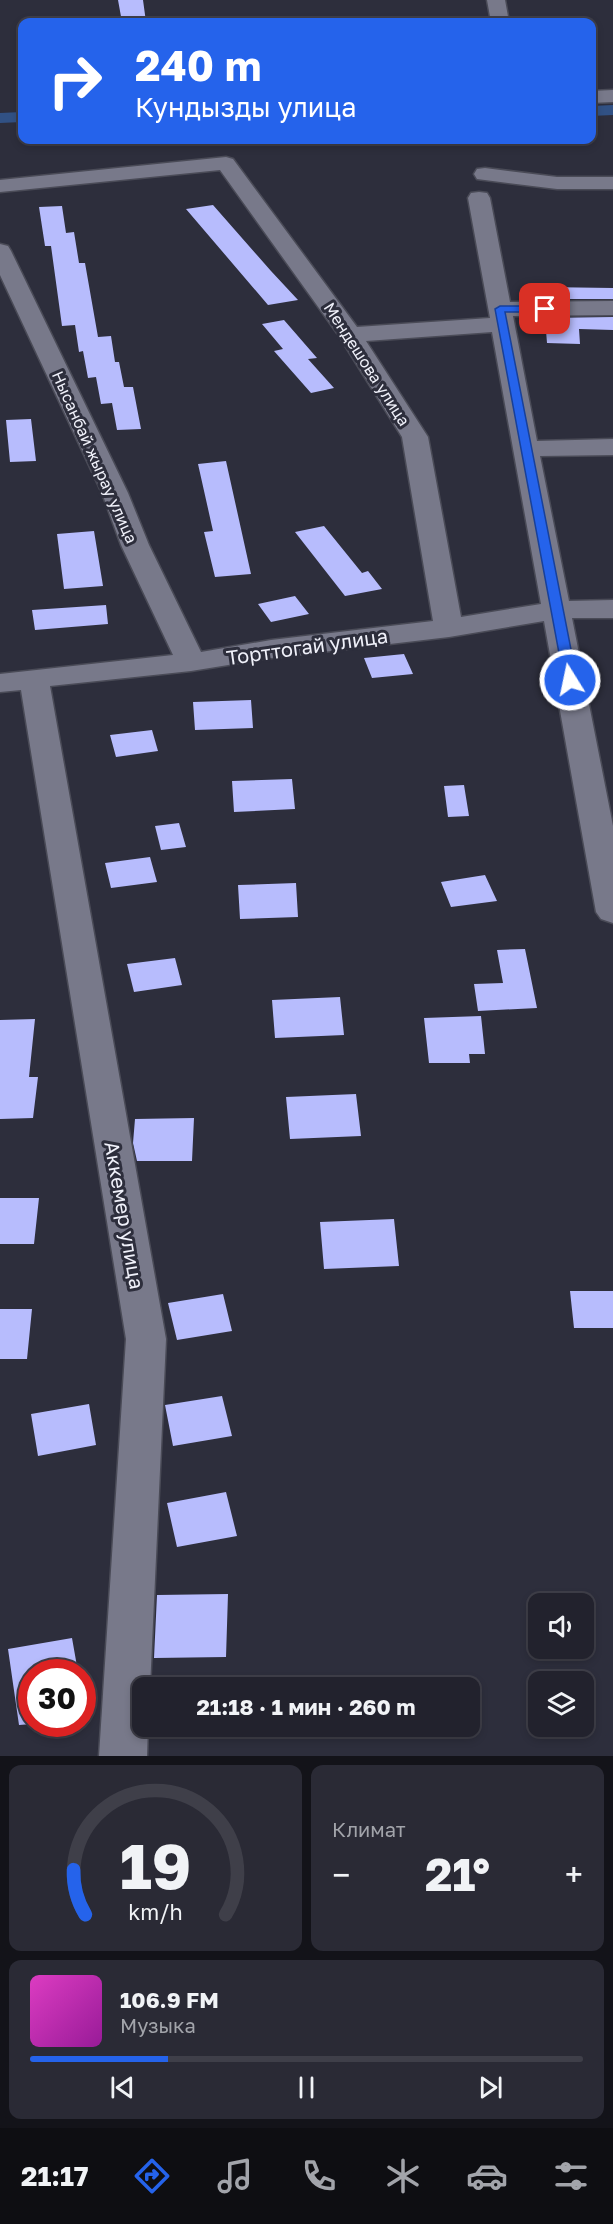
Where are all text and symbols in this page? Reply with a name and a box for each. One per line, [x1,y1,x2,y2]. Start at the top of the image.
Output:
text: 240 m [135,40,261,90]
icon: right [36,42,114,120]
text: Кундызды улица [135,91,357,123]
pin [519,283,570,334]
icon: arrive [528,292,561,325]
street label: Мендешова улица [320,298,414,430]
street label: Нысанбай жырау улица [48,368,142,546]
street label: Торттогай улица [225,623,389,669]
position arrow [538,648,602,712]
street label: Аккемер улица [100,1139,150,1291]
map controls [528,1593,594,1737]
button: sound [528,1593,594,1659]
speed limit sign: 30 [18,1659,96,1737]
button: layers [528,1671,594,1737]
text: 21:18 · 1 мин · 260 m [196,1693,416,1720]
text: Климат [332,1817,406,1841]
text: 19 [120,1828,191,1903]
text: 21° [425,1847,490,1901]
text: − [332,1855,350,1894]
text: + [565,1855,583,1894]
text: km/h [128,1899,183,1925]
text: 106.9 FM [120,1986,219,2013]
text: Музыка [120,2013,196,2037]
icon: previous [106,2071,139,2104]
icon: pause [290,2071,323,2104]
icon: next [474,2071,507,2104]
icon: directions [131,2155,173,2197]
icon: music [214,2155,256,2197]
icon: phone [298,2155,340,2197]
icon: climate [382,2155,424,2197]
icon: car [466,2155,508,2197]
icon: filters [550,2155,592,2197]
text: 21:17 [21,2160,89,2192]

